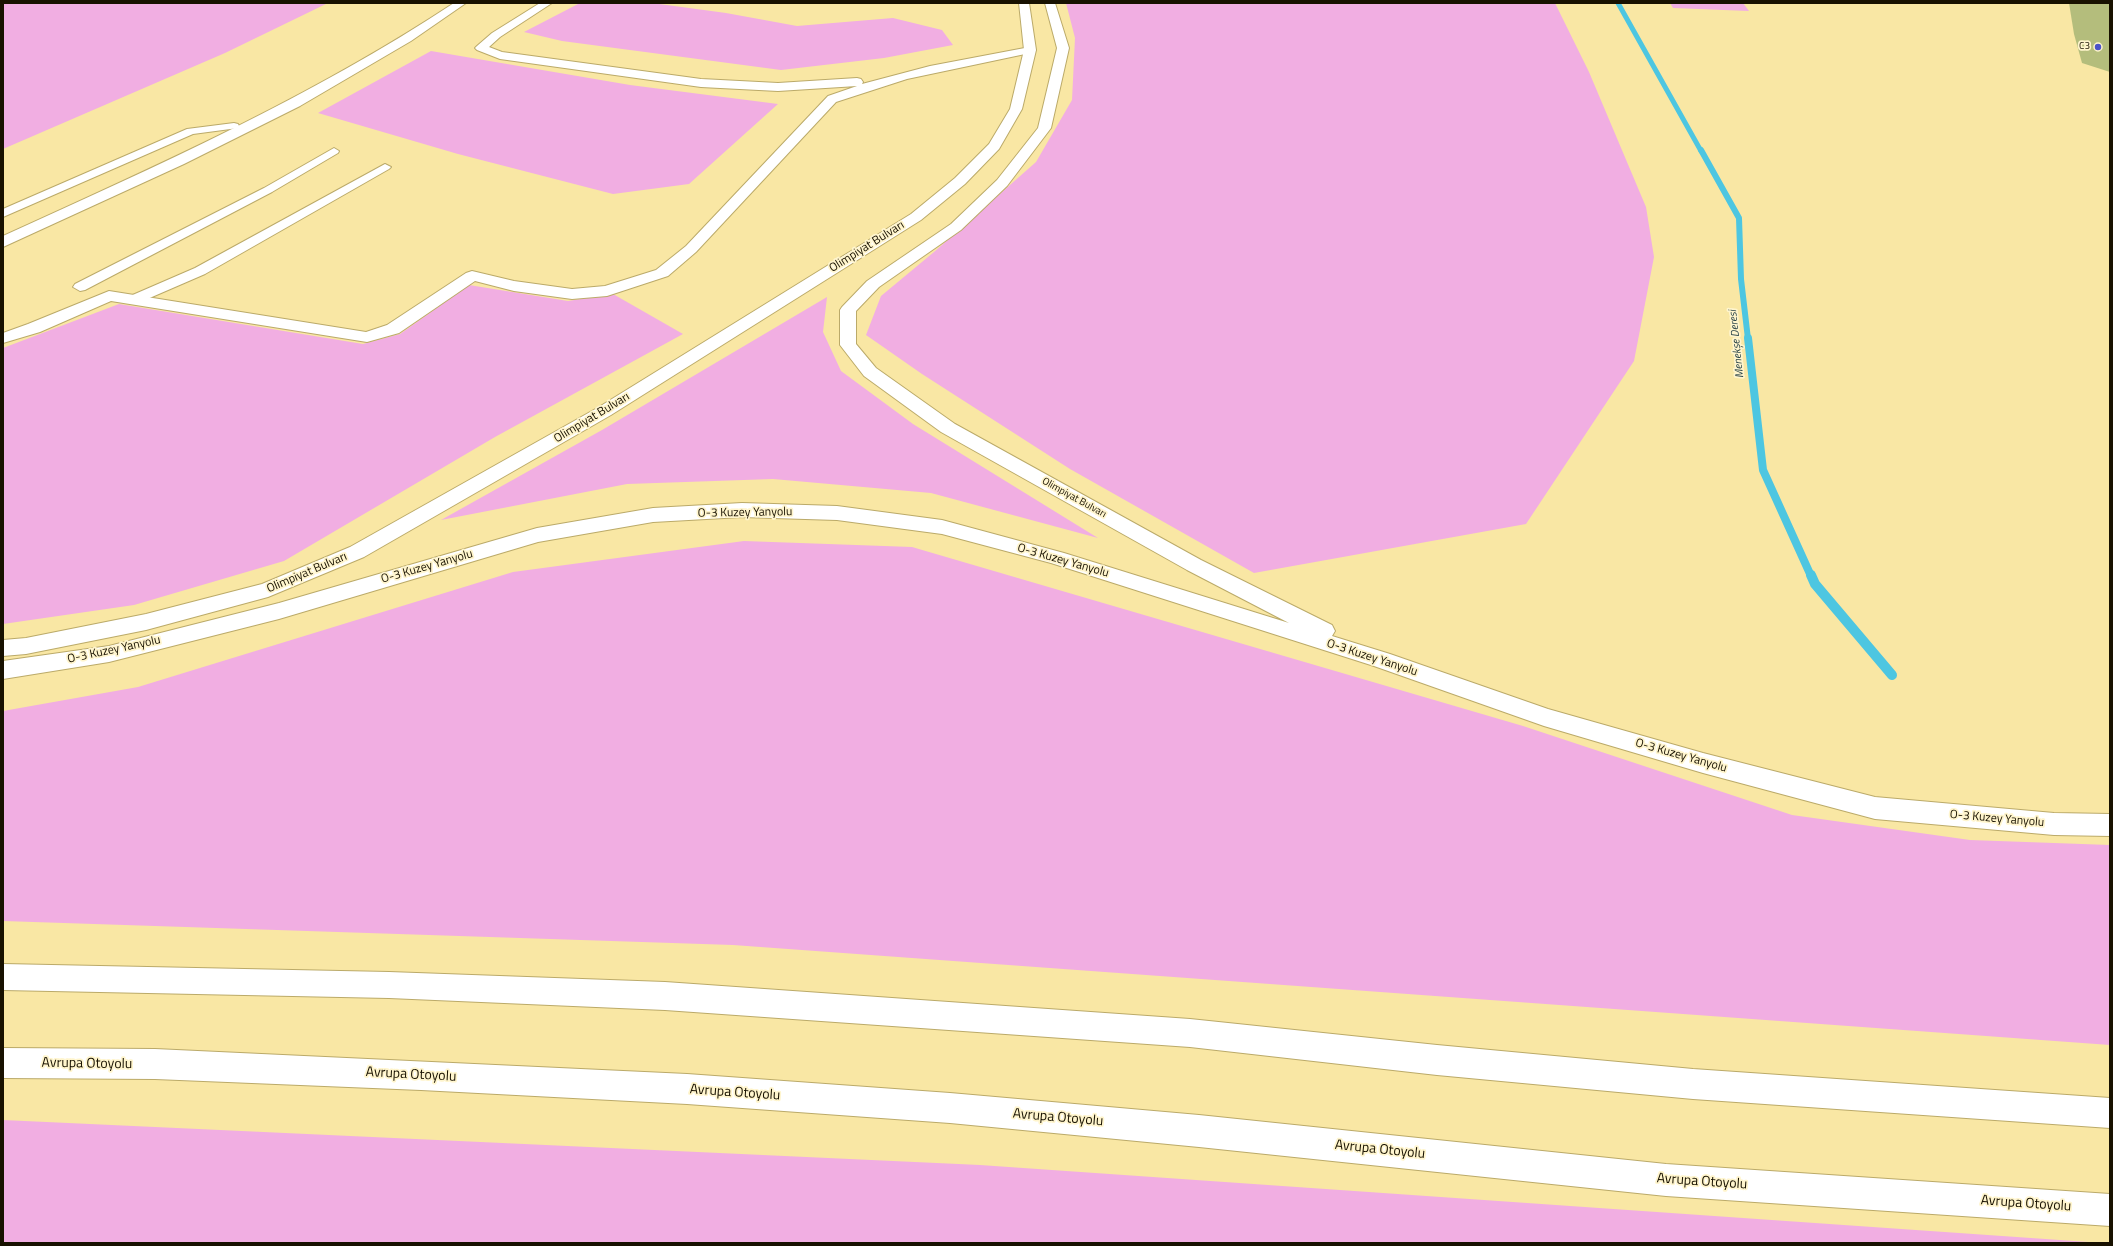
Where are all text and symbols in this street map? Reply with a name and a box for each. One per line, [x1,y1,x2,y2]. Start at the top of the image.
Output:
place label: C3 [2079,41,2090,53]
marker: C3 [2093,42,2103,52]
street label: Olimpiyat Bulvarı [827,218,907,276]
water label: Menekşe Deresi [1727,309,1747,379]
street label: Olimpiyat Bulvarı [551,390,633,446]
street label: Olimpiyat Bulvarı [1040,475,1108,521]
street label: O-3 Kuzey Yanyolu [698,505,792,521]
street label: O-3 Kuzey Yanyolu [1016,541,1110,581]
street label: O-3 Kuzey Yanyolu [380,547,474,587]
street label: Olimpiyat Bulvarı [265,550,349,596]
street label: O-3 Kuzey Yanyolu [66,633,162,667]
street label: O-3 Kuzey Yanyolu [1325,637,1419,679]
street label: O-3 Kuzey Yanyolu [1634,736,1728,776]
street label: O-3 Kuzey Yanyolu [1949,808,2045,830]
street label: Avrupa Otoyolu [42,1055,132,1073]
street label: Avrupa Otoyolu [365,1064,457,1086]
street label: Avrupa Otoyolu [689,1081,781,1105]
street label: Avrupa Otoyolu [1012,1106,1104,1130]
street label: Avrupa Otoyolu [1334,1137,1426,1163]
street label: Avrupa Otoyolu [1656,1170,1748,1194]
street label: Avrupa Otoyolu [1980,1192,2072,1216]

